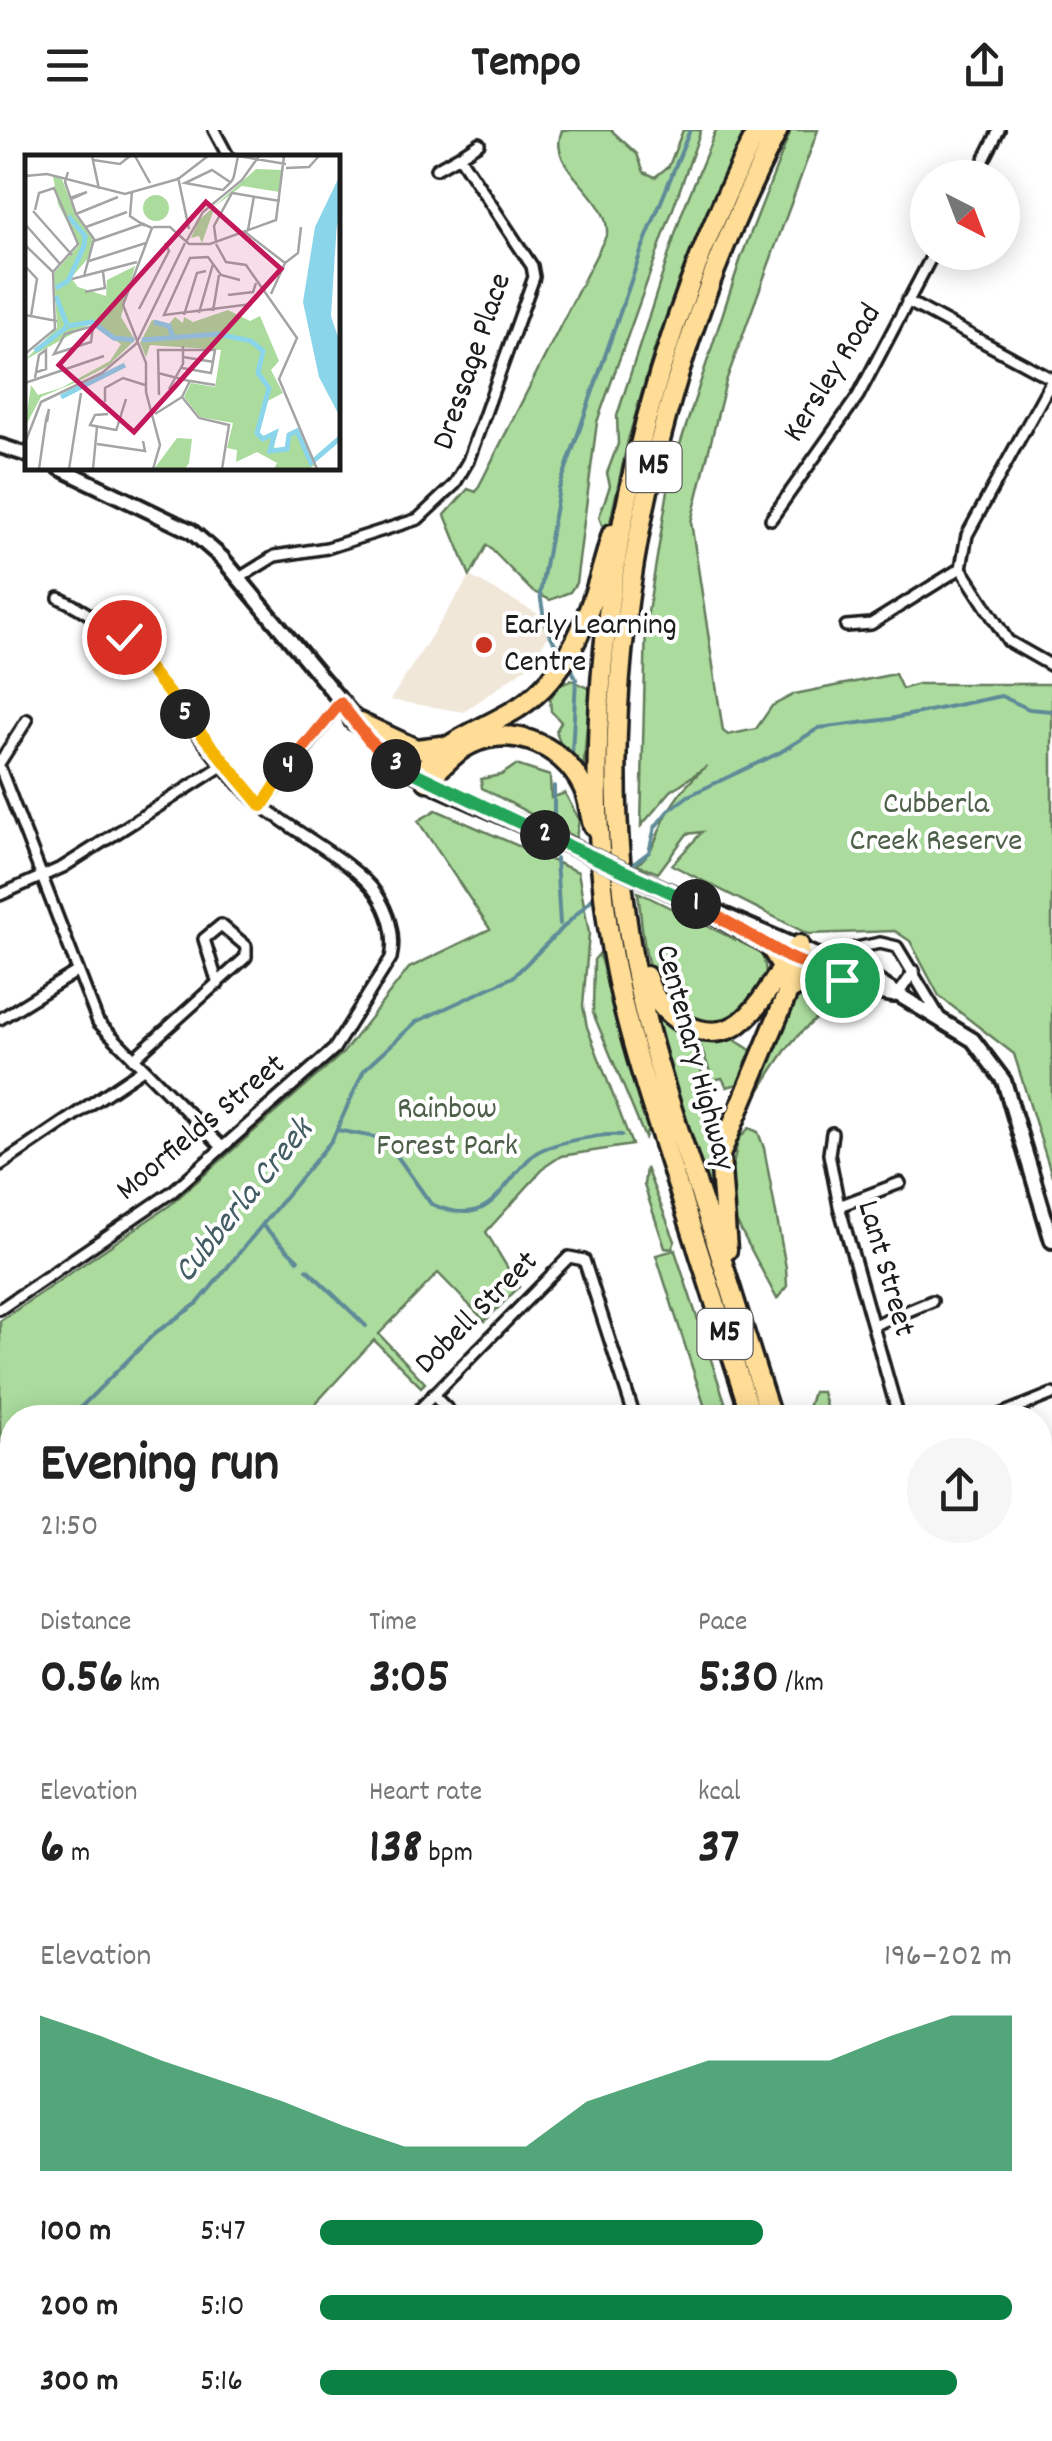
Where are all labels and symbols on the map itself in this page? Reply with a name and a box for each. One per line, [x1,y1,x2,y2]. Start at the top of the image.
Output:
inset map [25,155,340,470]
north arrow [910,160,1020,270]
street label: Dressage Place [422,268,526,456]
street label: Kersley Road [773,296,895,452]
road number: M5 [626,442,682,492]
pin [82,595,167,680]
place label: Early Learning Centre [504,604,677,687]
marker: Early Learning Centre [473,634,495,656]
pin: 5 [160,689,210,739]
pin: 3 [371,739,421,789]
pin: 4 [263,742,313,792]
park label: Cubberla Creek Reserve [850,783,1022,866]
pin: 2 [520,810,570,860]
pin: 1 [671,879,721,929]
pin [800,938,885,1023]
street label: Centenary Highway [641,940,746,1177]
street label: Moorfields Street [107,1044,297,1214]
park label: Rainbow Forest Park [376,1088,518,1171]
water label: Cubberla Creek [163,1106,329,1295]
street label: Lant Street [843,1195,925,1343]
street label: Dobell Street [406,1241,551,1386]
road number: M5 [698,1309,752,1359]

